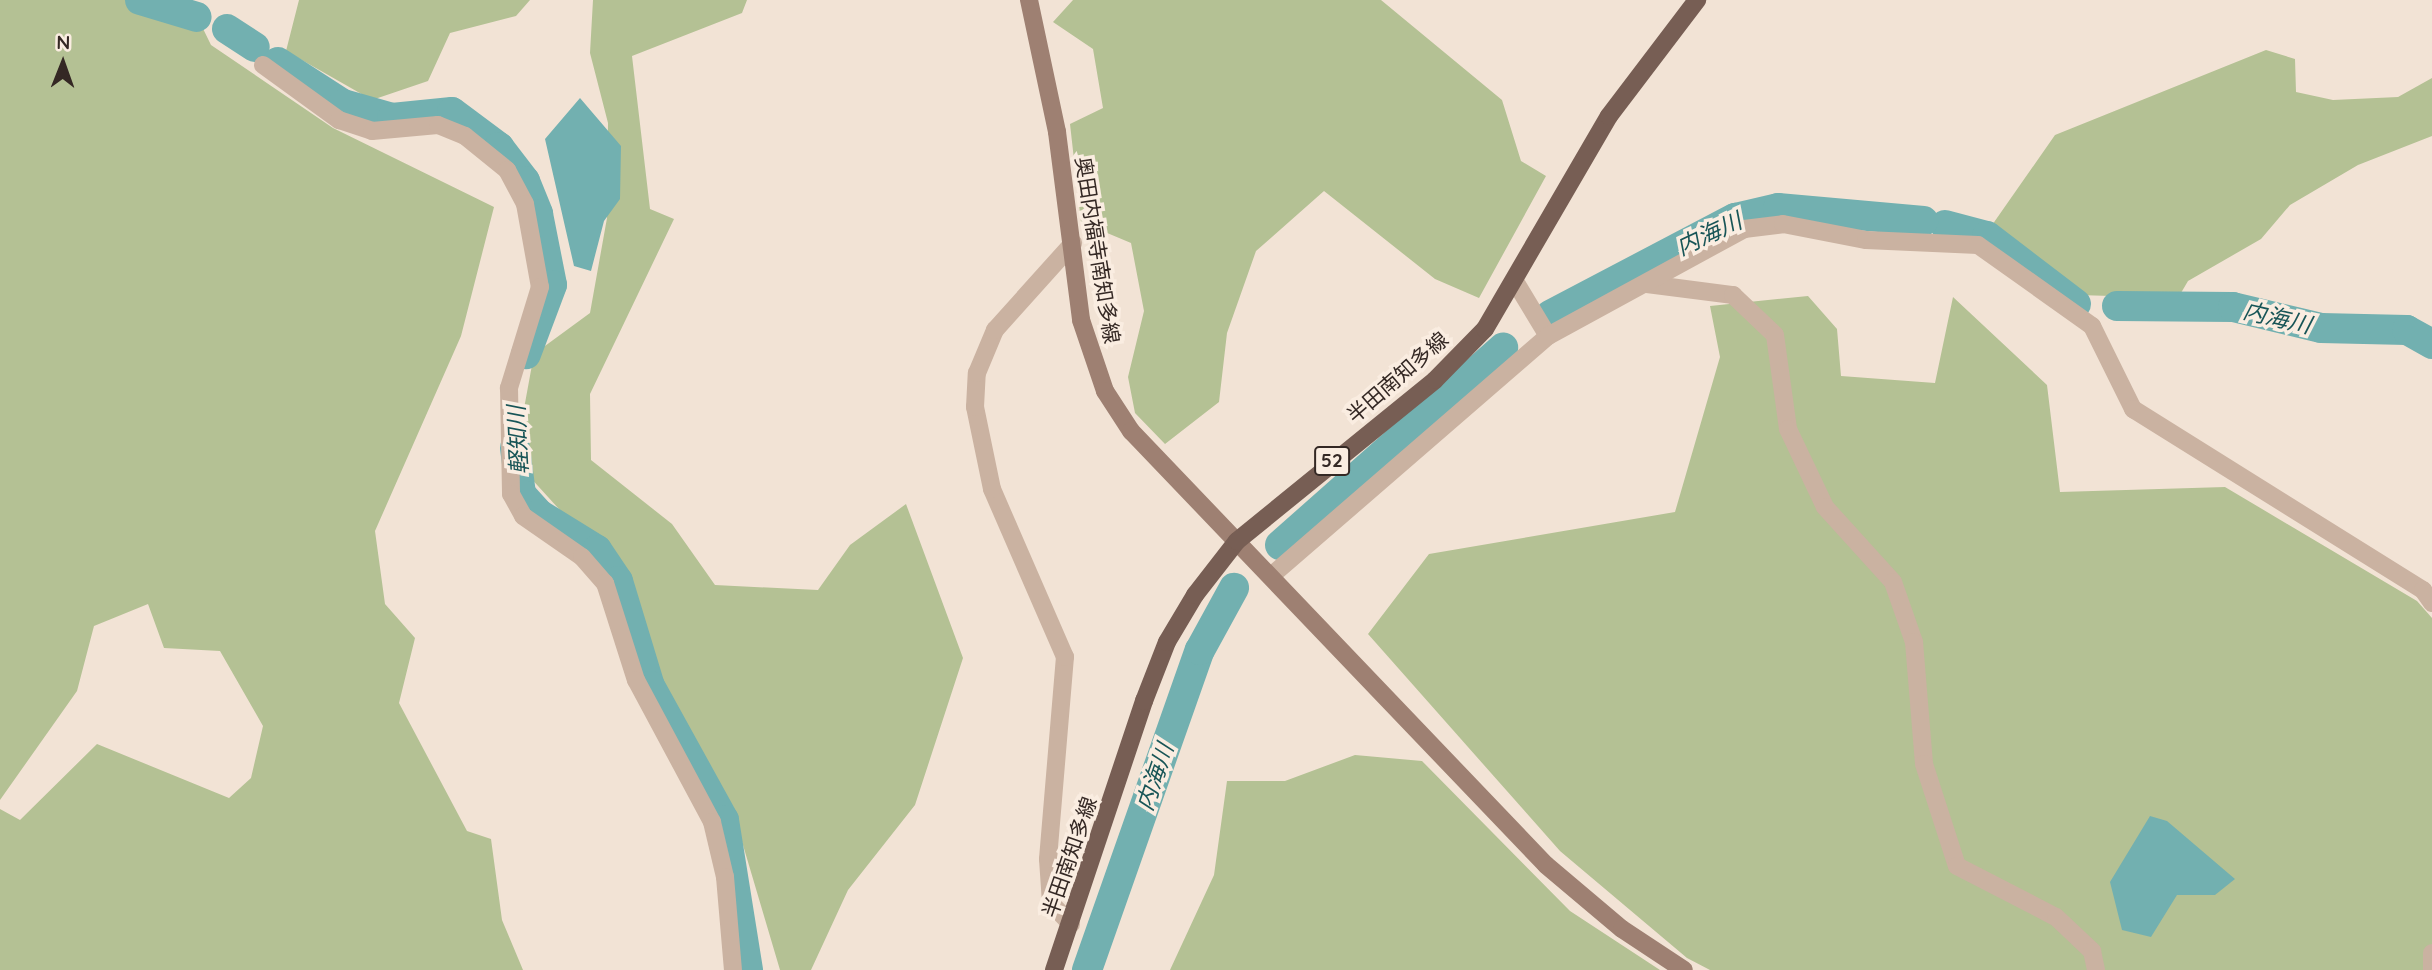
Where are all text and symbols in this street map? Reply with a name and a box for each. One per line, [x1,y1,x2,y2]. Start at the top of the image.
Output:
north arrow [28,28,98,98]
text: N [56,30,71,54]
street label: 奥田内福寺南知多線 [1071,155,1125,345]
water label: 内海川 [1672,207,1746,261]
water label: 内海川 [2240,297,2314,339]
street label: 半田南知多線 [1341,326,1453,428]
water label: 軽知川 [502,405,534,475]
road number: 52 [1313,446,1351,476]
water label: 内海川 [1131,740,1179,814]
street label: 半田南知多線 [1037,793,1101,921]

